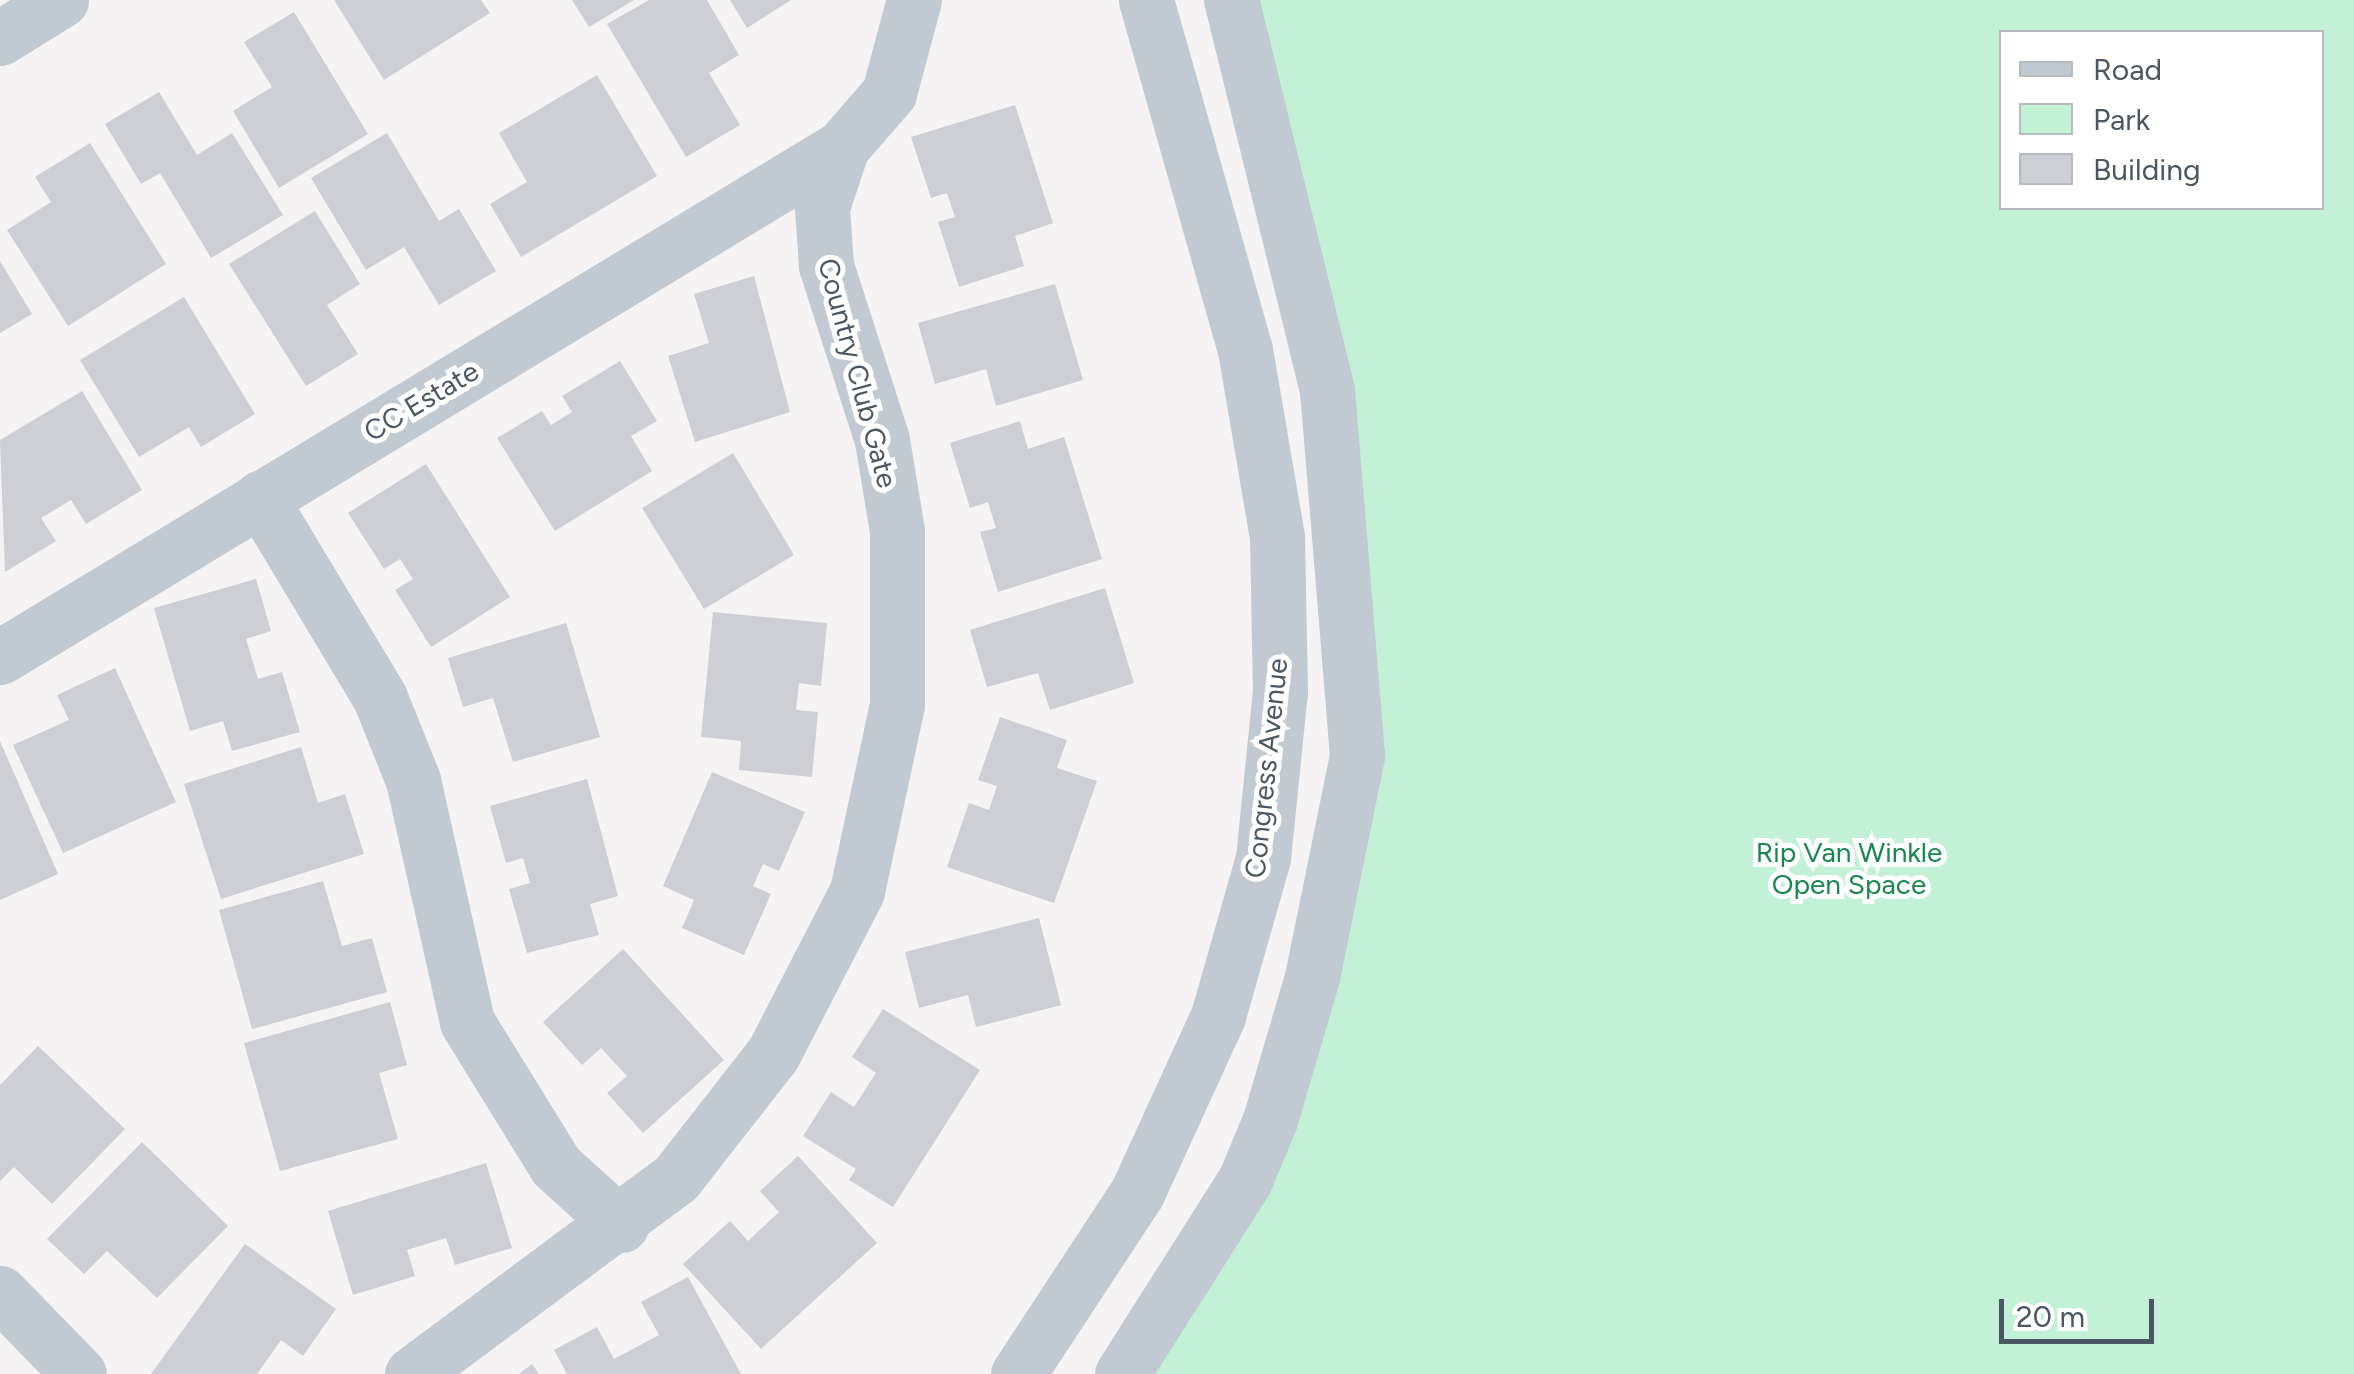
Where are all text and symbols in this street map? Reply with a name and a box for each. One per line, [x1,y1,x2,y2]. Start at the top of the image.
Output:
legend [1999,30,2324,210]
text: Road [2093,51,2162,88]
text: Park [2093,101,2150,138]
text: Building [2093,151,2201,188]
street label: Country Club Gate [811,255,905,491]
street label: CC Estate [358,354,484,448]
street label: Congress Avenue [1238,656,1294,880]
park label: Rip Van Winkle Open Space [1756,835,1942,901]
scale bar [2004,1279,2159,1341]
text: 20 m [2016,1298,2085,1335]

